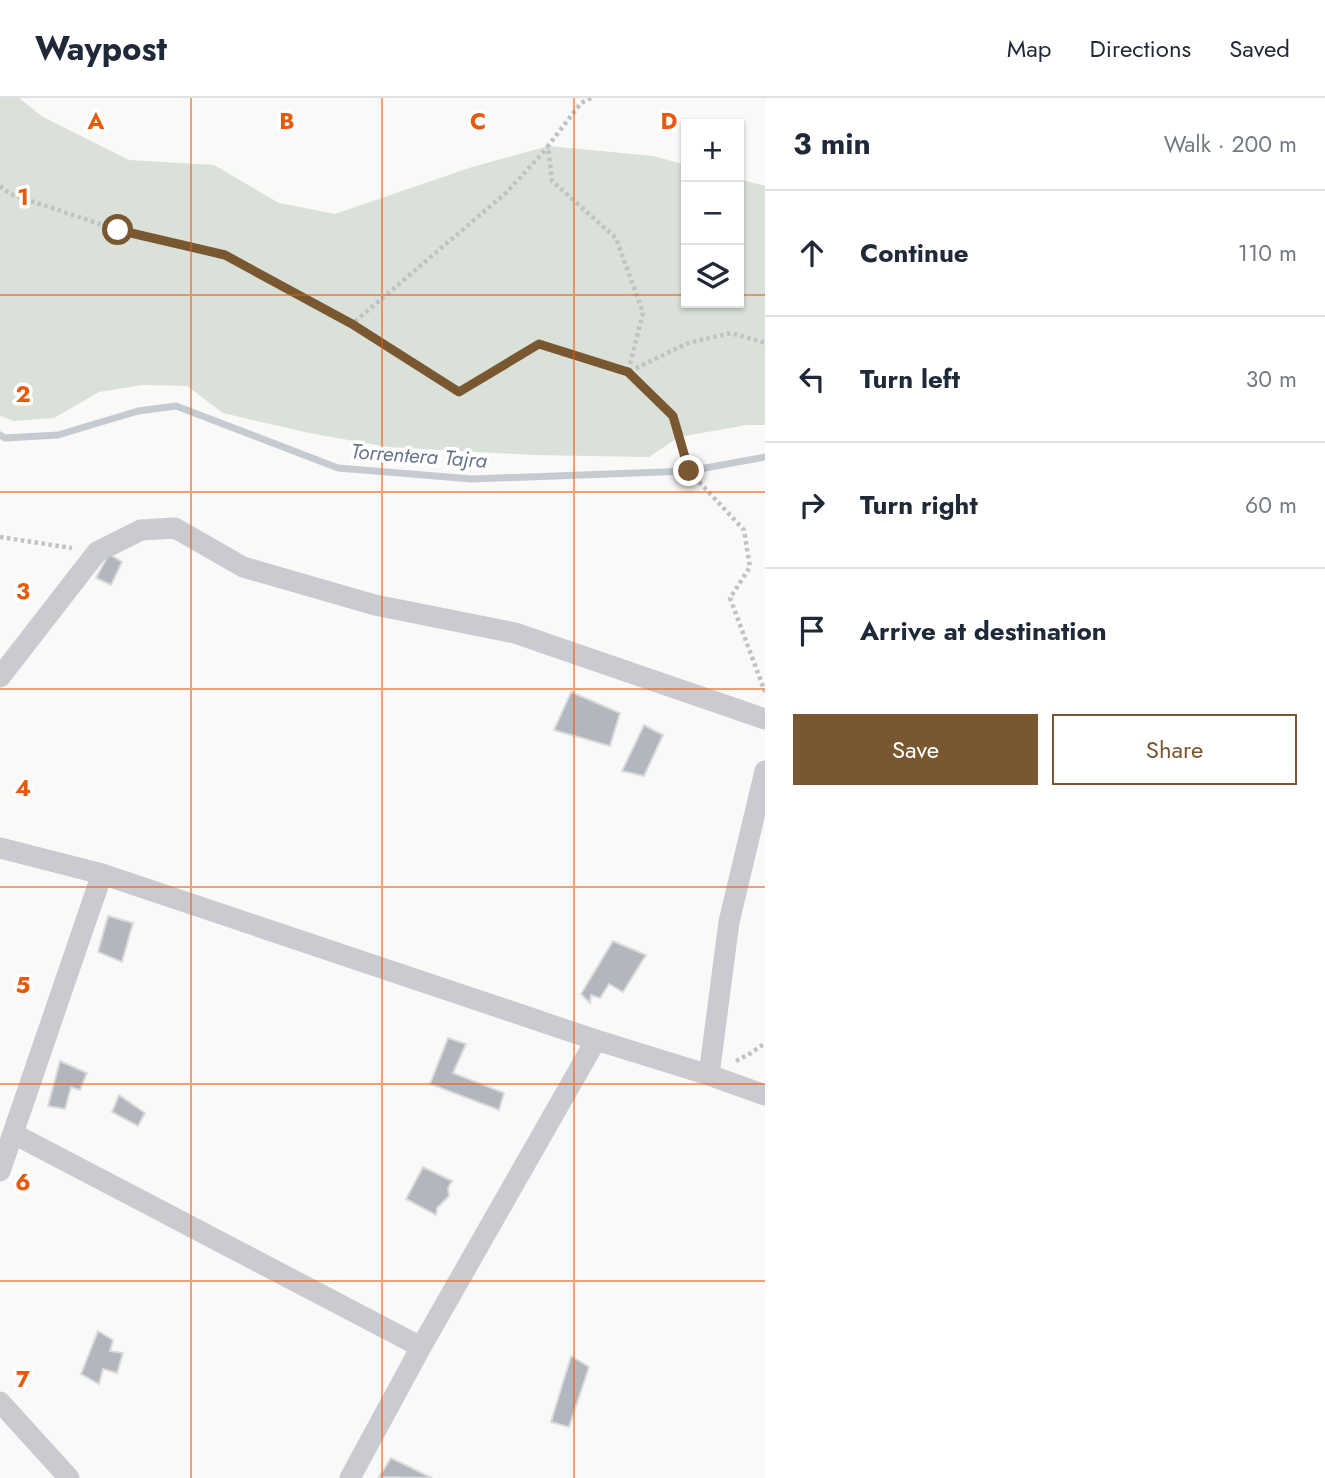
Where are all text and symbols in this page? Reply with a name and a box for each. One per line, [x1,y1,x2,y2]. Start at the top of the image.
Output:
text: Waypost [35,25,167,72]
text: Map [1007,31,1052,66]
text: Directions [1090,31,1191,66]
text: Saved [1229,31,1290,66]
text: A [87,104,105,138]
text: B [279,104,295,138]
text: C [470,104,486,138]
text: D [661,104,678,138]
map controls [681,119,744,308]
button: + [681,119,744,182]
text: 3 min [793,122,871,165]
text: Walk · 200 m [1164,127,1297,161]
text: 1 [17,180,29,214]
button: − [681,182,744,245]
route start [102,214,133,245]
icon: ahead [793,234,831,272]
text: Continue [860,234,969,272]
text: 110 m [1238,236,1297,270]
button: layers [681,245,744,308]
icon: left [793,360,831,398]
text: Turn left [860,360,960,398]
text: 30 m [1246,362,1297,396]
text: 2 [15,377,31,411]
water label: Torrentera Tajra [350,436,488,476]
route end [673,455,704,486]
icon: right [793,486,831,524]
text: Turn right [860,486,978,524]
text: 60 m [1245,488,1297,522]
text: 3 [16,574,30,608]
icon: arrive [793,612,831,650]
text: Arrive at destination [860,612,1107,650]
button: Save [793,714,1038,785]
button: Share [1052,714,1297,785]
text: 4 [15,771,31,805]
text: 5 [16,968,30,1002]
text: 6 [15,1165,31,1199]
text: 7 [16,1362,30,1396]

